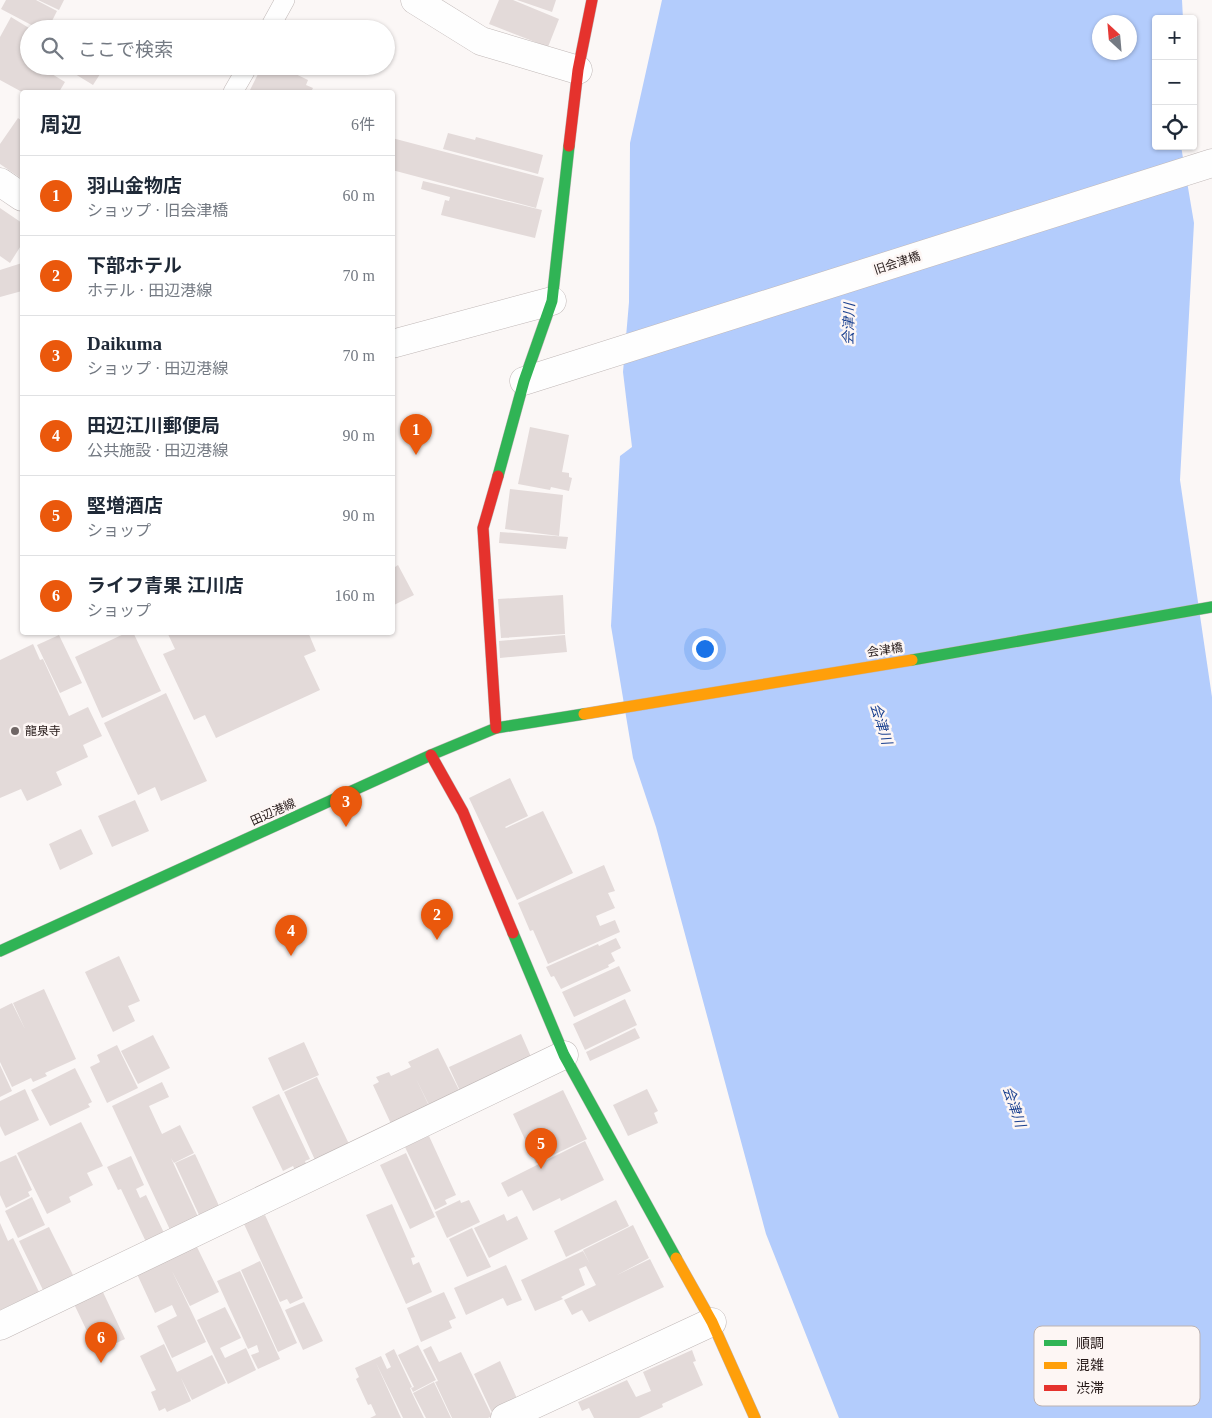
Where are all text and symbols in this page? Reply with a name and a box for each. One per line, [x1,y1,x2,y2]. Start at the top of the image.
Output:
north arrow [1092,15,1137,60]
map controls [1152,15,1197,150]
button: + [1152,15,1197,60]
search box [20,20,395,75]
icon: search [38,34,66,62]
text: ここで検索 [78,39,173,60]
button: − [1152,60,1197,105]
button: locate [1152,105,1197,150]
text: 周辺 [40,113,82,137]
text: 6件 [351,116,375,133]
text: 羽山金物店 [87,175,182,196]
text: 1 [52,187,60,204]
text: 60 m [343,187,375,204]
text: ショップ · 旧会津橋 [87,202,228,219]
street label: 旧会津橋 [872,249,922,277]
text: 下部ホテル [87,255,182,276]
text: 2 [52,267,60,284]
text: 70 m [343,267,375,284]
text: ホテル · 田辺港線 [87,282,212,299]
water label: 会津川 [841,301,857,345]
text: Daikuma [87,333,162,354]
text: 3 [52,347,60,364]
text: 70 m [343,347,375,364]
text: ショップ · 田辺港線 [87,360,228,377]
pin: 1 [400,414,432,455]
text: 田辺江川郵便局 [87,415,220,436]
text: 4 [52,427,60,444]
text: 90 m [343,427,375,444]
text: 公共施設 · 田辺港線 [87,442,228,459]
text: 堅増酒店 [87,495,163,516]
text: 5 [52,507,60,524]
text: 90 m [343,507,375,524]
text: ショップ [87,522,151,539]
text: ライフ青果 江川店 [87,575,244,596]
text: 6 [52,587,60,604]
text: 160 m [335,587,375,604]
text: ショップ [87,602,151,619]
your location [692,636,718,662]
street label: 会津橋 [866,640,904,660]
water label: 会津川 [868,702,895,748]
place label: 龍泉寺 [25,724,61,738]
marker: 龍泉寺 [9,725,21,737]
pin: 3 [330,786,362,827]
street label: 田辺港線 [248,796,298,828]
pin: 2 [421,899,453,940]
pin: 4 [275,915,307,956]
water label: 会津川 [1000,1085,1029,1131]
pin: 5 [525,1128,557,1169]
pin: 6 [85,1322,117,1363]
legend [1034,1326,1200,1406]
text: 順調 [1076,1336,1104,1351]
text: 混雑 [1076,1357,1104,1373]
text: 渋滞 [1076,1381,1104,1396]

